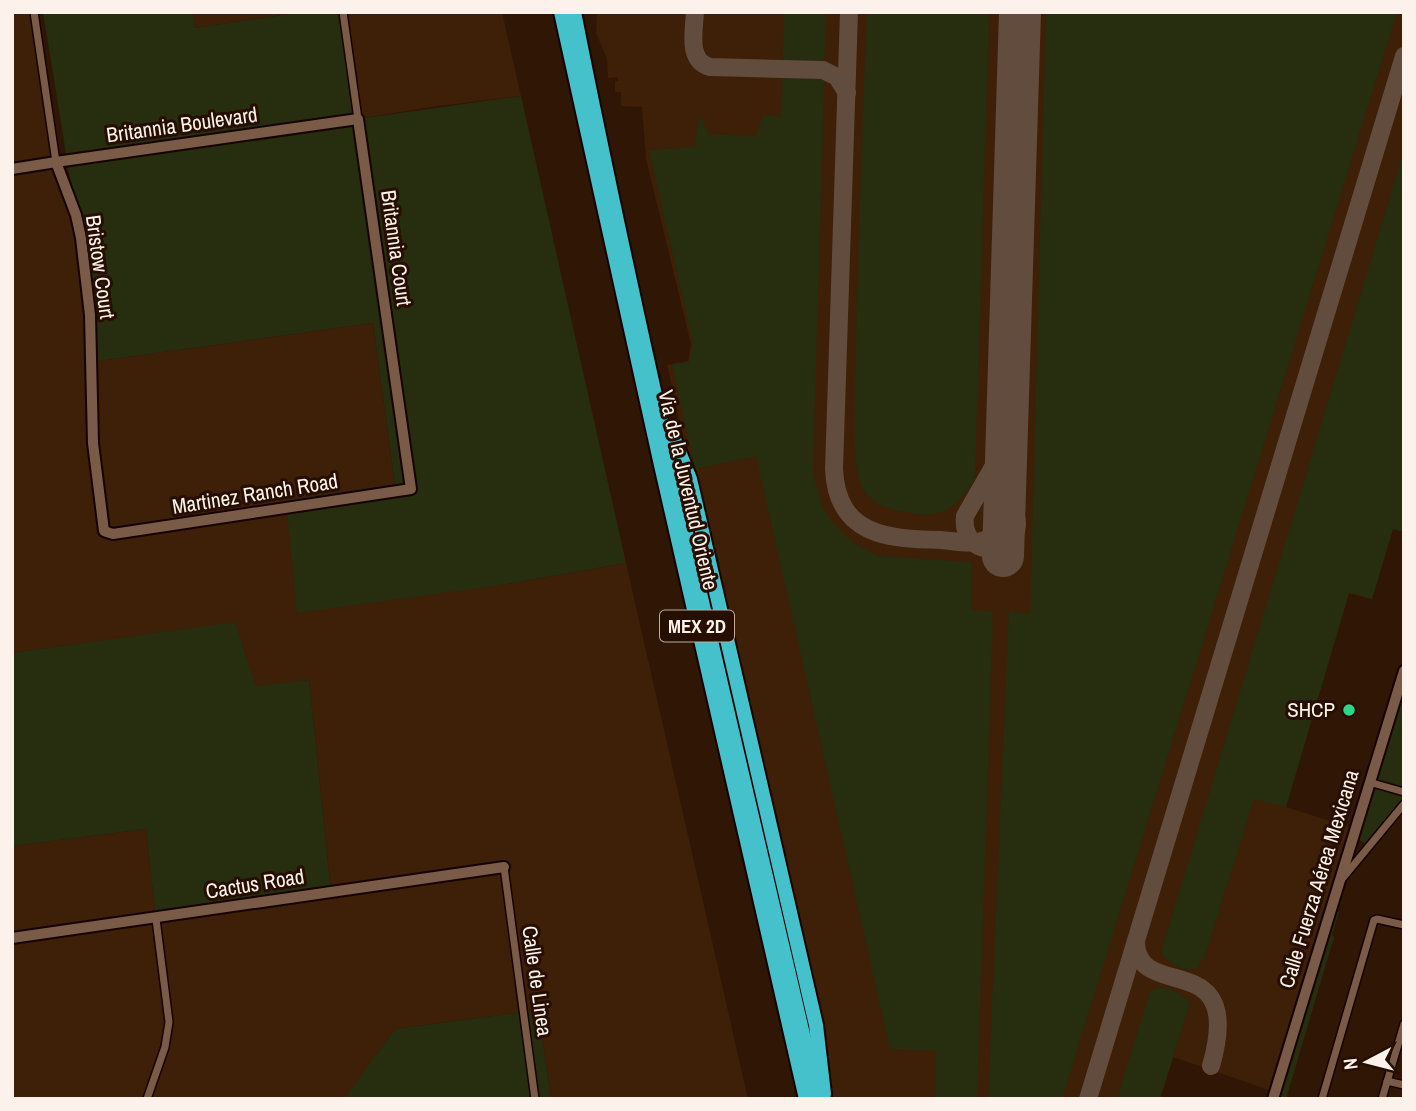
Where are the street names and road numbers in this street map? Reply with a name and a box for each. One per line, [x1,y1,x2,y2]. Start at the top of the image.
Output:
street label: Britannia Boulevard [105,100,259,149]
street label: Britannia Court [374,188,419,308]
street label: Bristow Court [79,213,122,321]
street label: Via de la Juventud Oriente [651,387,726,593]
street label: Martinez Ranch Road [170,466,340,521]
road number: MEX 2D [660,610,734,642]
street label: Calle Fuerza Aérea Mexicana [1271,766,1366,992]
street label: Cactus Road [203,861,306,906]
street label: Calle de Linea [515,924,560,1038]

